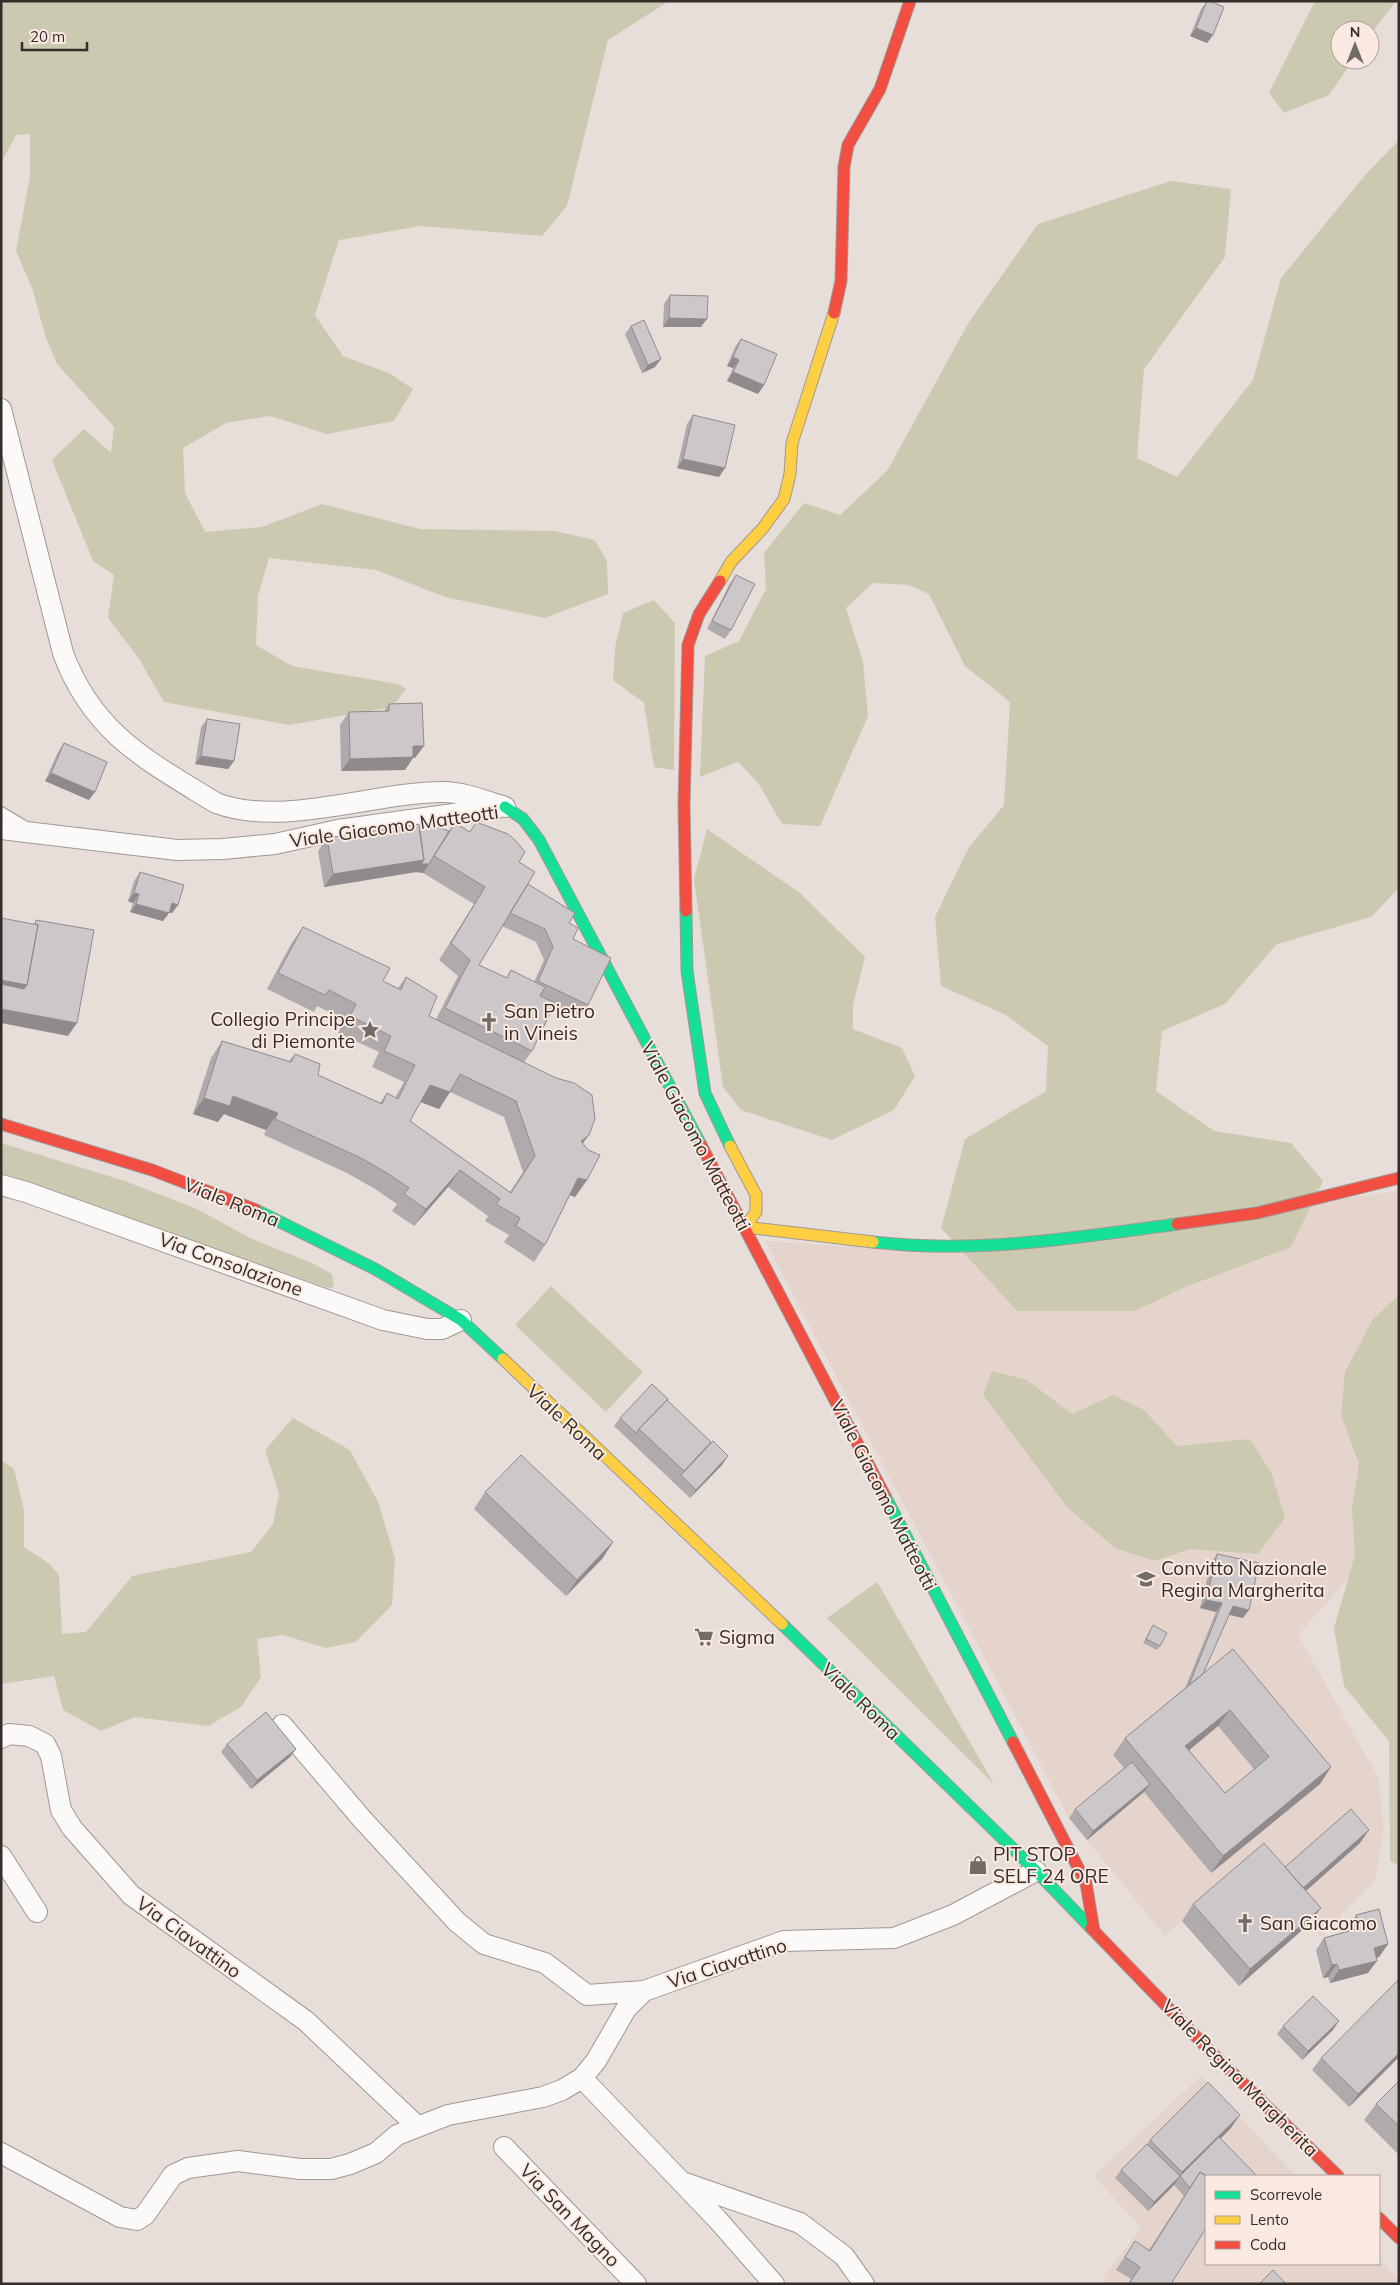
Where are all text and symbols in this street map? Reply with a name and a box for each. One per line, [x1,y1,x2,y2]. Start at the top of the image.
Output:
scale bar [22,20,88,52]
north arrow [1330,20,1380,70]
text: N [1350,23,1360,41]
text: 20 m [30,27,65,46]
street label: Viale Giacomo Matteotti [288,799,500,853]
place label: San Pietro in Vineis [504,999,595,1045]
place label: Collegio Principe di Piemonte [210,1007,355,1053]
church icon: San Pietro in Vineis [478,1011,500,1033]
place icon: Collegio Principe di Piemonte [359,1019,381,1041]
street label: Viale Giacomo Matteotti [636,1037,756,1235]
street label: Viale Roma [181,1172,283,1232]
street label: Via Consolazione [156,1227,306,1301]
street label: Viale Roma [522,1379,612,1465]
street label: Viale Giacomo Matteotti [825,1396,943,1594]
place label: Convitto Nazionale Regina Margherita [1161,1556,1327,1602]
school or university icon: Convitto Nazionale Regina Margherita [1135,1568,1157,1590]
place label: Sigma [719,1625,775,1649]
supermarket icon: Sigma [693,1626,715,1648]
street label: Viale Roma [816,1657,906,1745]
place label: PIT STOP SELF 24 ORE [993,1842,1109,1888]
shop icon: PIT STOP SELF 24 ORE [967,1854,989,1876]
street label: Via Ciavattino [132,1891,246,1983]
place label: San Giacomo [1260,1911,1377,1935]
church icon: San Giacomo [1234,1912,1256,1934]
street label: Via Ciavattino [664,1932,790,1994]
street label: Viale Regina Margherita [1156,1994,1324,2162]
street label: Via San Magno [515,2158,625,2272]
legend [1205,2175,1380,2265]
text: Scorrevole [1250,2185,1322,2204]
text: Lento [1250,2210,1289,2229]
text: Coda [1250,2235,1286,2254]

